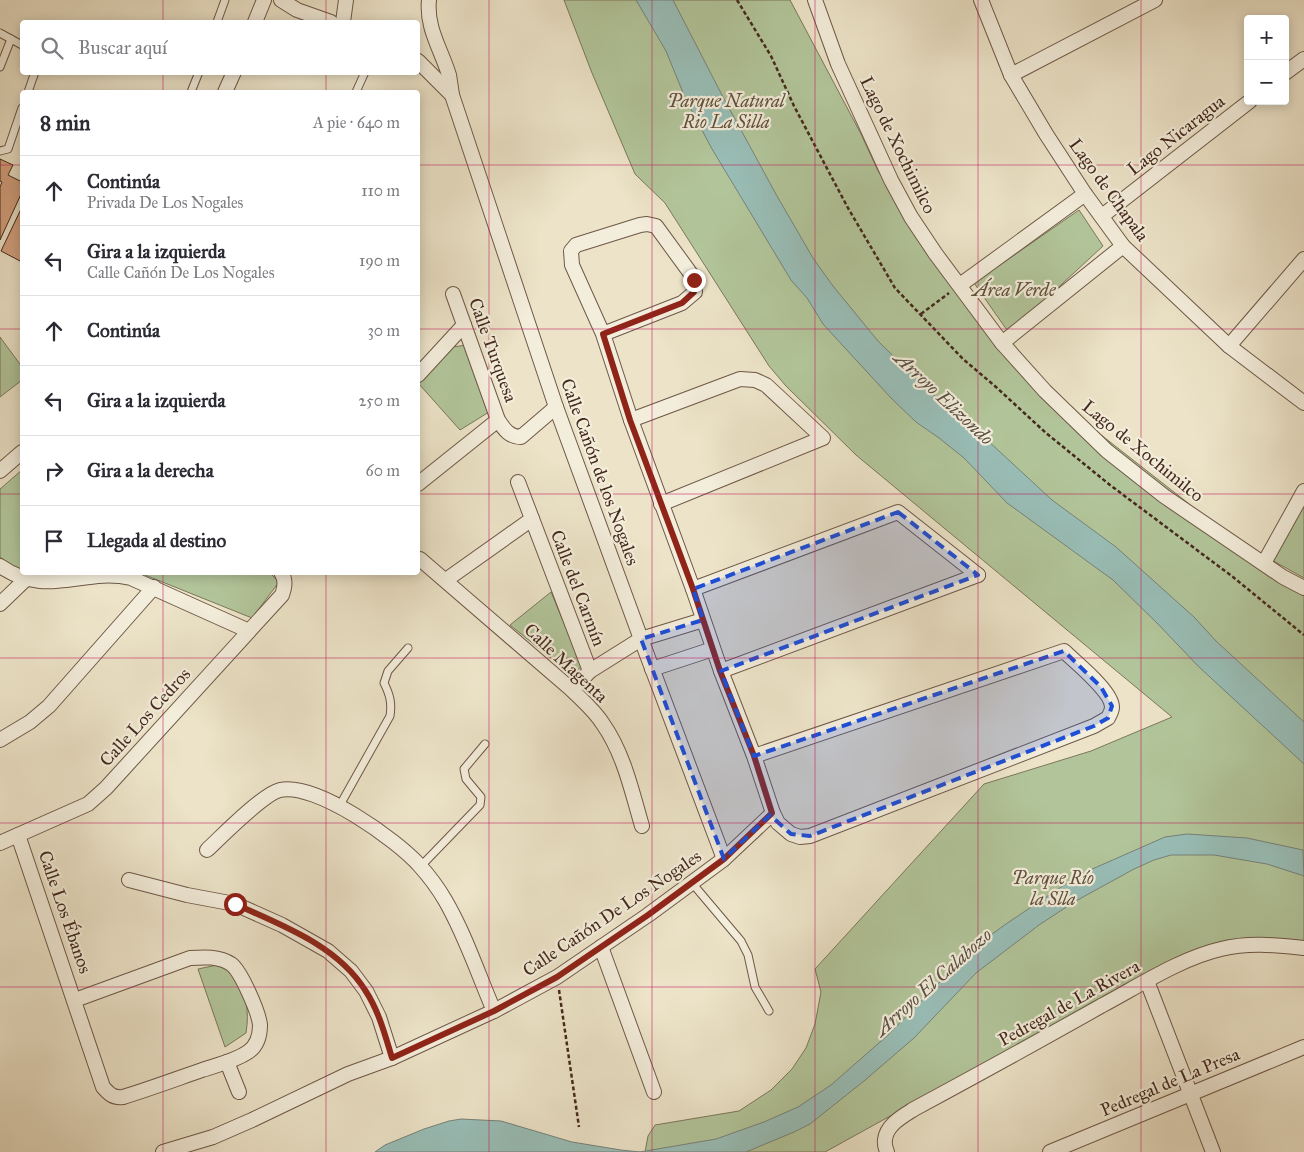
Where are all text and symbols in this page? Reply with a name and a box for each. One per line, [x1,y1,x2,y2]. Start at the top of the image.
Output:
map controls [1244,15,1289,105]
button: + [1244,15,1289,60]
search box [20,20,420,75]
icon: search [38,34,66,62]
text: Buscar aquí [78,36,167,59]
button: − [1244,60,1289,105]
street label: Lago de Xochimilco [854,73,941,218]
park label: Parque Natural Rio La Silla [667,90,787,133]
street label: Lago Nicaragua [1123,90,1230,181]
text: 8 min [40,110,90,136]
text: A pie · 640 m [313,113,400,132]
street label: Lago de Chapala [1064,134,1154,247]
text: Continúa [87,170,160,193]
icon: ahead [40,177,68,205]
text: 110 m [361,181,400,200]
text: Privada De Los Nogales [87,193,243,212]
text: Gira a la izquierda [87,240,226,263]
icon: left [40,247,68,275]
text: 190 m [359,251,400,270]
text: Calle Cañón De Los Nogales [87,263,274,282]
route end [683,269,706,292]
park label: Área Verde [970,277,1057,301]
street label: Calle Turquesa [463,295,522,406]
icon: ahead [40,317,68,345]
text: Continúa [87,319,160,342]
text: 30 m [367,321,400,340]
water label: Arroyo Elizondo [888,345,998,450]
street label: Calle Cañón de los Nogales [555,376,644,569]
icon: left [40,387,68,415]
text: Gira a la izquierda [87,389,226,412]
text: 250 m [359,391,400,410]
street label: Lago de Xochimilco [1077,395,1208,507]
icon: right [40,457,68,485]
text: Gira a la derecha [87,459,214,482]
text: 60 m [366,461,400,480]
icon: arrive [40,527,68,555]
street label: Calle del Carmín [546,527,610,649]
text: Llegada al destino [87,529,226,552]
street label: Calle Magenta [519,619,613,708]
street label: Calle Los Cedros [95,663,195,771]
street label: Calle Cañón De Los Nogales [518,845,706,982]
street label: Calle Los Ébanos [34,847,98,976]
park label: Parque Río la Slla [1012,867,1094,910]
route start [224,893,247,916]
water label: Arroyo El Calabozo [868,923,996,1042]
street label: Pedregal de La Rivera [995,955,1144,1052]
street label: Pedregal de La Presa [1097,1043,1244,1122]

